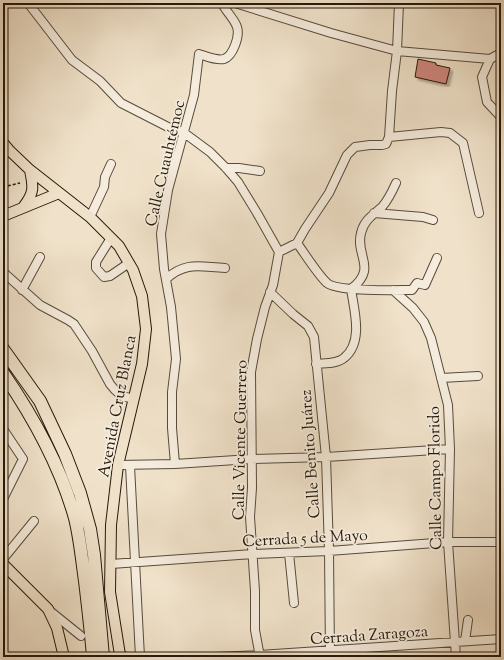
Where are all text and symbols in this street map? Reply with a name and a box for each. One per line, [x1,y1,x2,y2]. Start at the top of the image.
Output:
street label: Calle Cuauhtémoc [141,98,192,229]
street label: Avenida Cruz Blanca [93,333,144,480]
street label: Calle Vicente Guerrero [229,359,254,520]
street label: Calle Benito Juárez [296,389,327,519]
street label: Calle Campo Florido [424,406,449,550]
street label: Cerrada 5 de Mayo [242,525,369,554]
street label: Cerrada Zaragoza [309,621,429,652]

